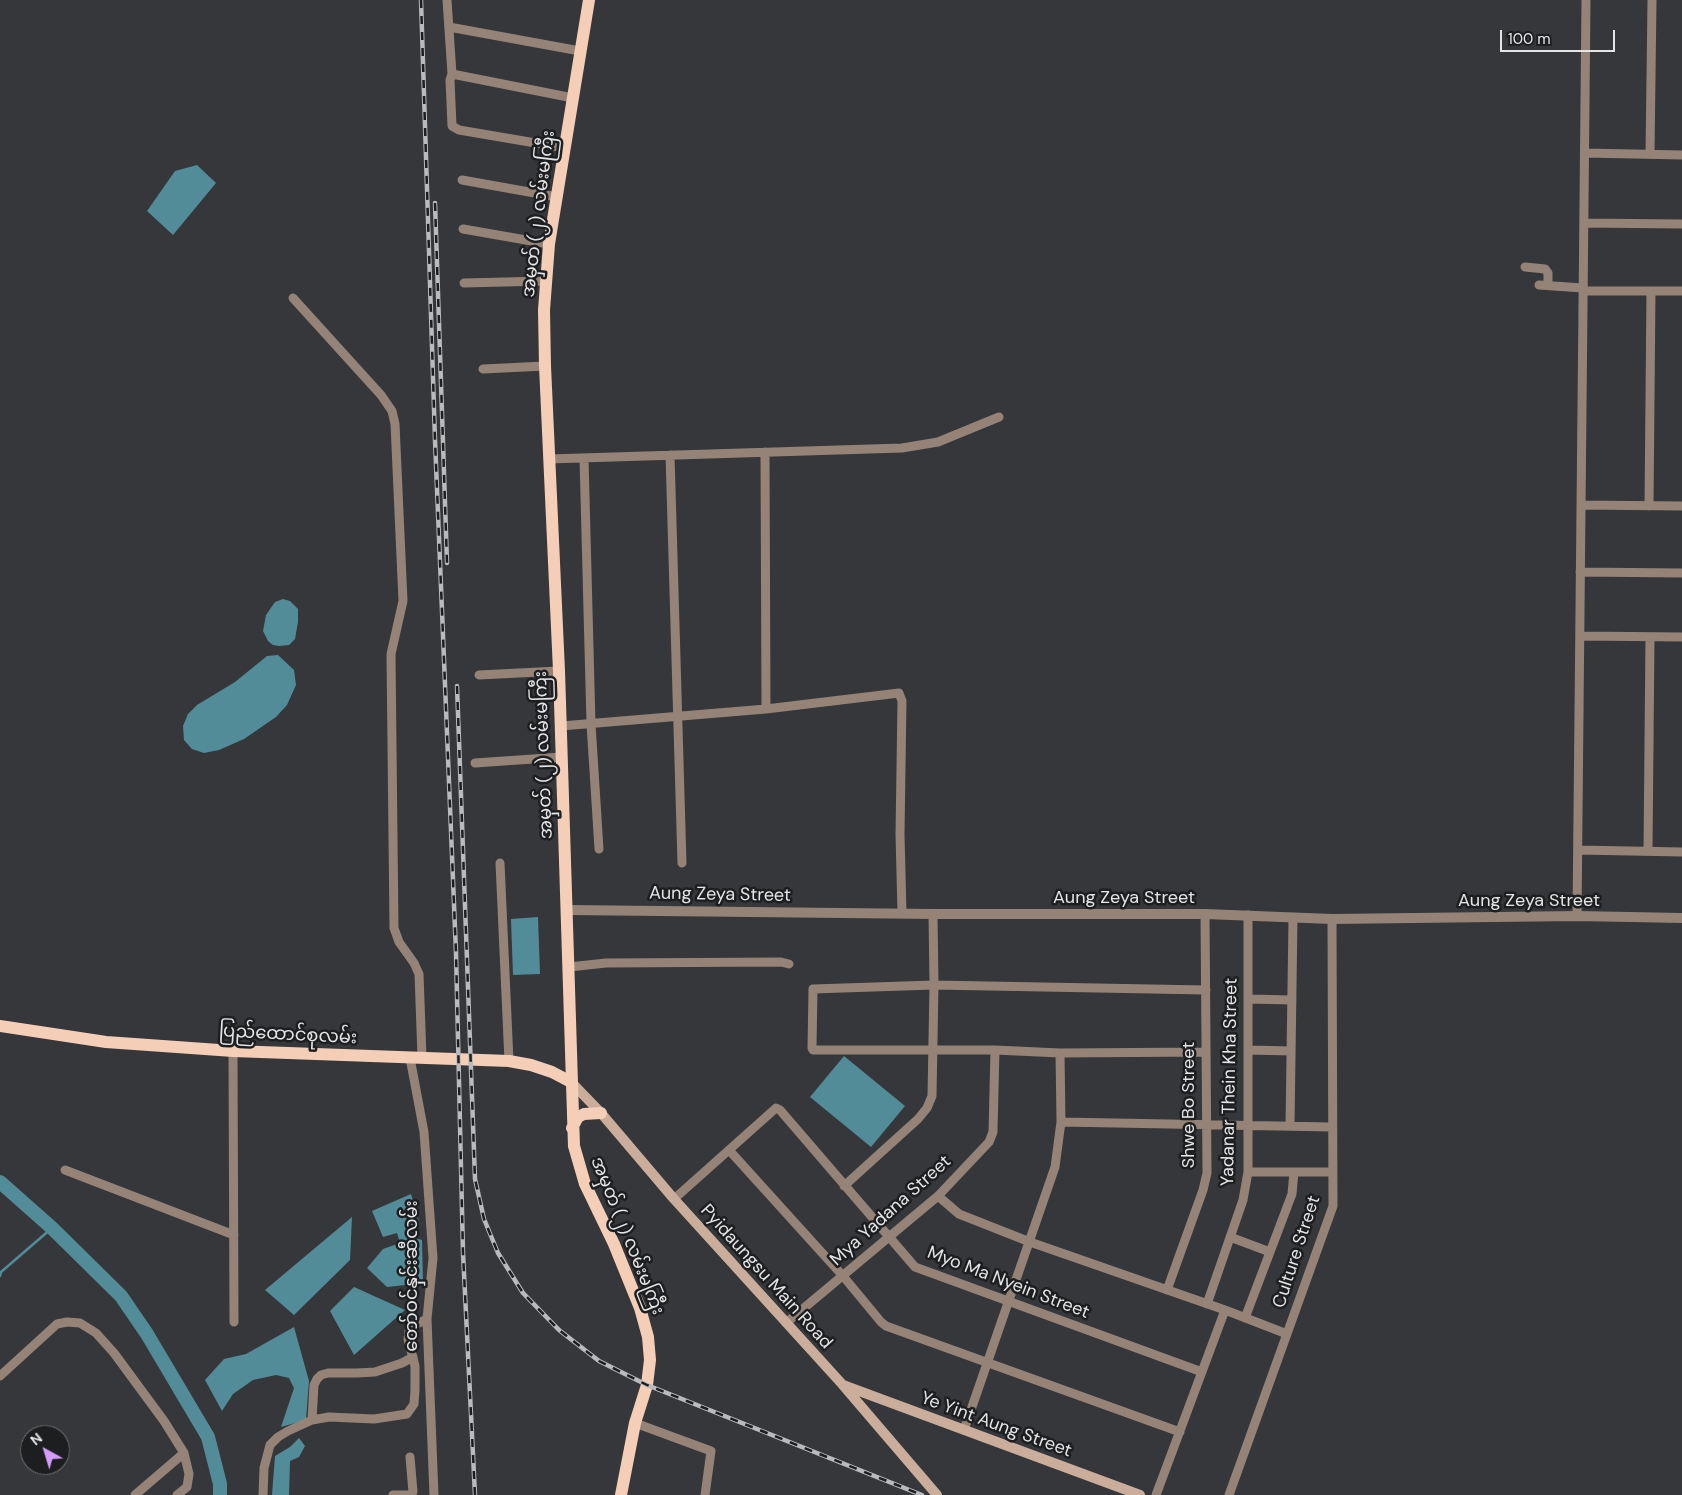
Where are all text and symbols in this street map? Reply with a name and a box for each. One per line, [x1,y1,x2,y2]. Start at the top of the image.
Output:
scale bar [1502,20,1617,52]
text: 100 m [1508,29,1551,49]
street label: အမှတ် (၂) လမ်းမကြီး [518,129,560,299]
street label: အမှတ် (၂) လမ်းမကြီး [530,671,558,839]
street label: Aung Zeya Street [649,883,791,907]
street label: Aung Zeya Street [1053,887,1195,909]
street label: Aung Zeya Street [1458,890,1600,912]
street label: Yadanar Thein Kha Street [1217,978,1243,1186]
street label: ပြည်ထောင်စုလမ်း [218,1021,358,1049]
street label: Shwe Bo Street [1178,1042,1200,1168]
street label: Mya Yadana Street [826,1151,956,1271]
street label: အမှတ် (၂) လမ်းမကြီး [585,1154,669,1318]
street label: Culture Street [1269,1193,1325,1311]
street label: တော်ဝင်နှင်းဆီလမ်း [401,1200,423,1352]
street label: Pyidaungsu Main Road [695,1200,837,1354]
street label: Myo Ma Nyein Street [924,1242,1092,1324]
street label: Ye Yint Aung Street [918,1388,1074,1462]
north arrow [20,1425,70,1475]
text: N [27,1429,46,1449]

